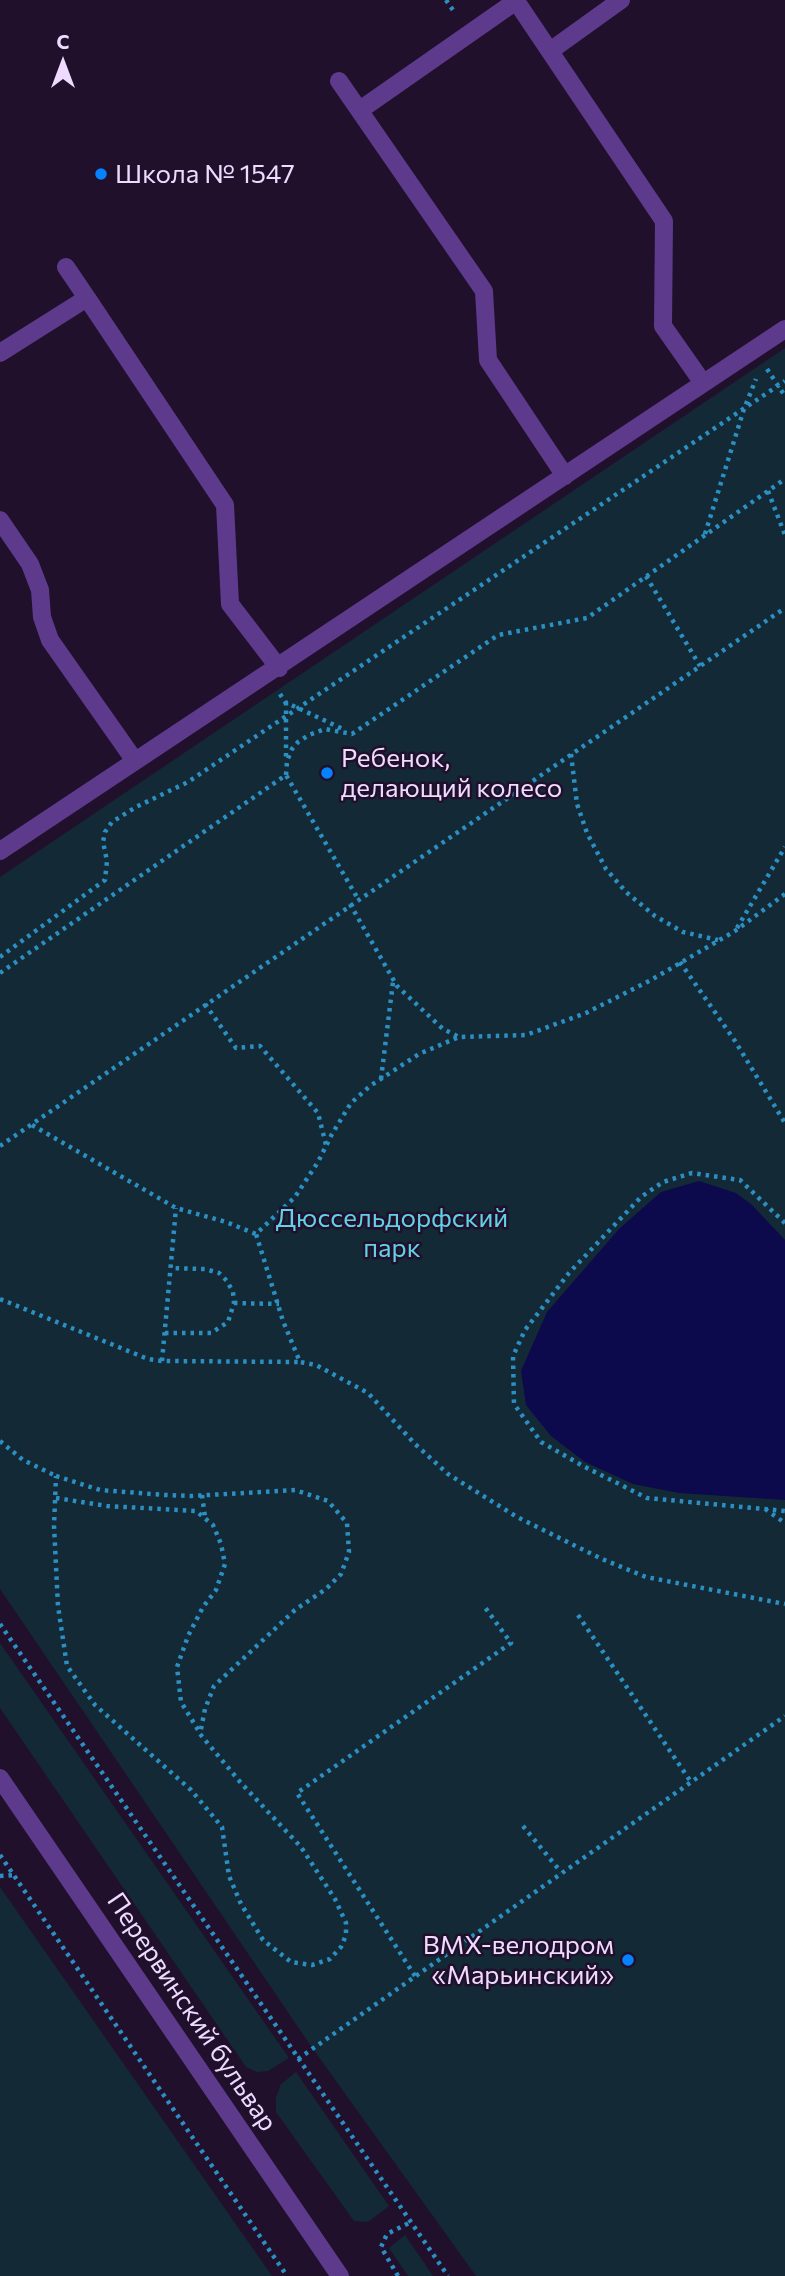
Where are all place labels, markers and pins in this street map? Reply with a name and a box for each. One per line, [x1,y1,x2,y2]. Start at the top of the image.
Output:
place label: Школа № 1547 [115,158,295,190]
marker: Школа № 1547 [93,166,109,182]
place label: Ребенок, делающий колесо [341,742,562,804]
marker: Ребенок, делающий колесо [319,765,335,781]
place label: BMX-велодром «Марьинский» [423,1929,614,1990]
marker: BMX-велодром «Марьинский» [620,1952,636,1968]

